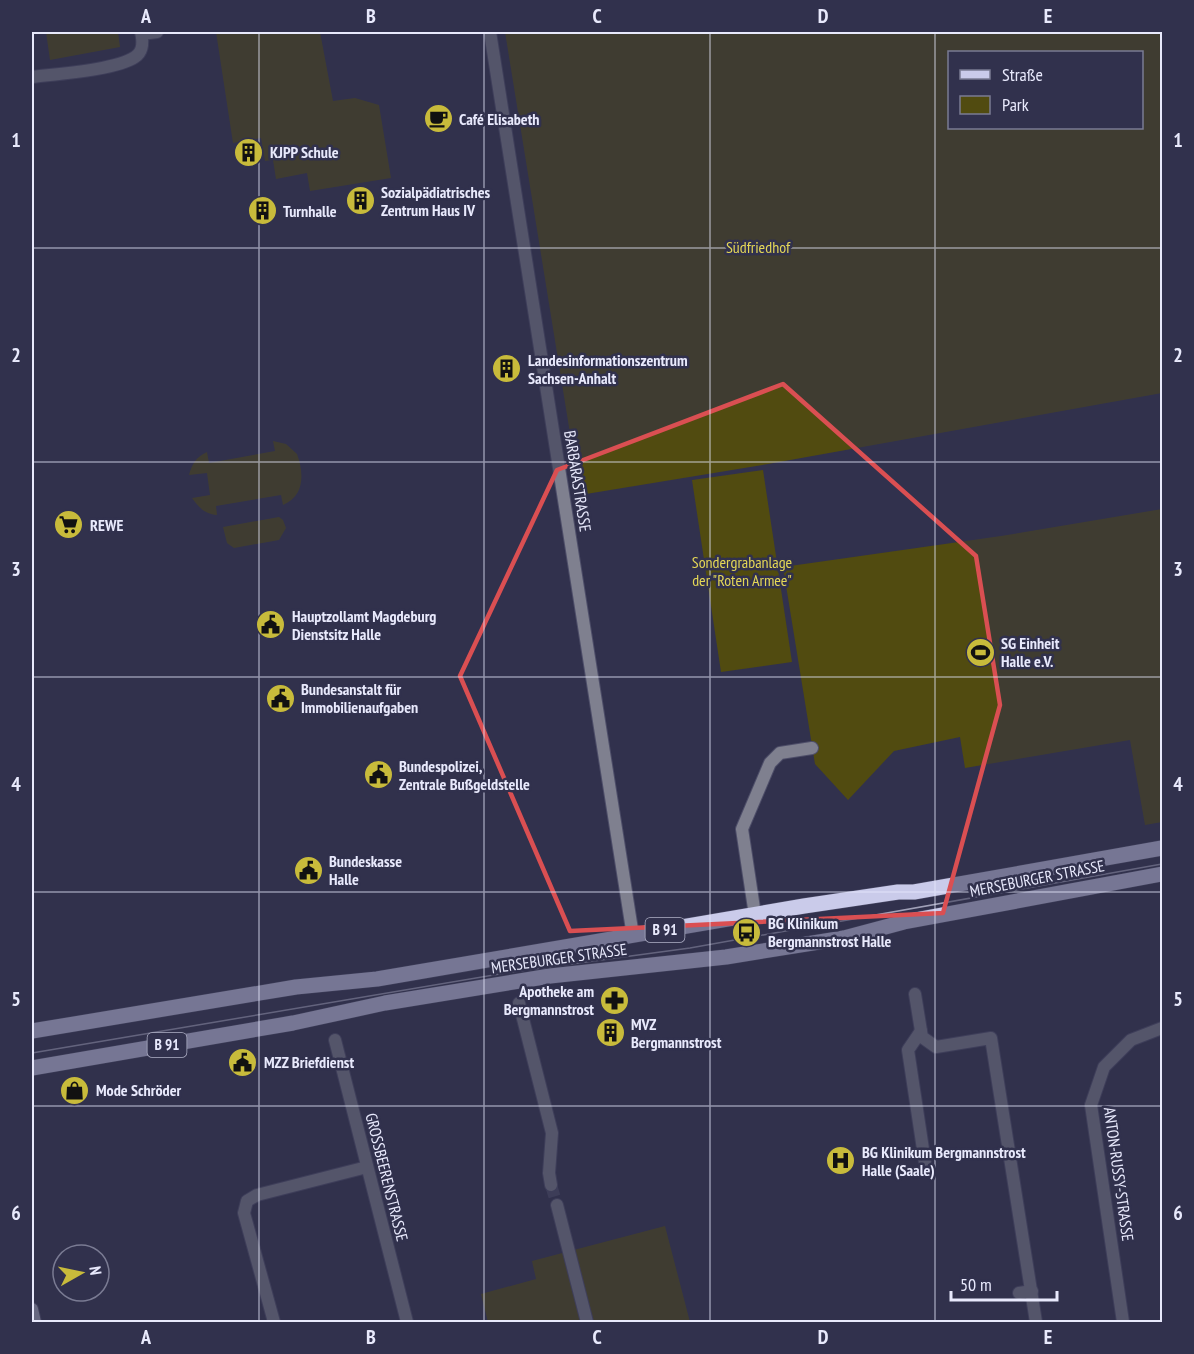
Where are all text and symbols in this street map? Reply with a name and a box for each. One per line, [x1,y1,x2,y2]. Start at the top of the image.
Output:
text: A [140,3,152,29]
text: B [366,3,376,29]
text: C [592,3,602,29]
text: D [818,3,829,29]
text: E [1044,3,1052,29]
legend [948,51,1143,129]
text: Straße [1002,63,1043,86]
text: Park [1002,93,1029,116]
cafe icon: Café Elisabeth [422,103,454,135]
place label: Café Elisabeth [459,109,540,129]
text: 1 [11,127,21,153]
text: 1 [1173,127,1183,153]
building icon: KJPP Schule [233,136,265,168]
place label: KJPP Schule [270,142,339,162]
place label: Sozialpädiatrisches Zentrum Haus IV [381,182,491,220]
building icon: Sozialpädiatrisches Zentrum Haus IV [344,185,376,217]
building icon: Turnhalle [246,195,278,227]
place label: Turnhalle [283,201,337,221]
park label: Südfriedhof [726,237,791,257]
text: 2 [11,342,21,368]
text: 2 [1173,342,1183,368]
place label: Landesinformationszentrum Sachsen-Anhalt [528,350,688,388]
building icon: Landesinformationszentrum Sachsen-Anhalt [491,353,523,385]
street label: BARBARASTRASSE [560,429,596,533]
supermarket icon: REWE [53,509,85,541]
place label: REWE [90,515,123,535]
park label: Sondergrabanlage der "Roten Armee" [692,552,792,590]
text: 3 [11,556,21,582]
text: 3 [1173,556,1183,582]
place label: Hauptzollamt Magdeburg Dienstsitz Halle [292,606,436,644]
public building icon: Hauptzollamt Magdeburg Dienstsitz Halle [255,609,287,641]
place label: SG Einheit Halle e.V. [1001,633,1060,671]
sports icon: SG Einheit Halle e.V. [964,636,996,668]
place label: Bundesanstalt für Immobilienaufgaben [301,679,418,717]
public building icon: Bundesanstalt für Immobilienaufgaben [264,682,296,714]
place label: Bundespolizei, Zentrale Bußgeldstelle [399,756,530,794]
public building icon: Bundespolizei, Zentrale Bußgeldstelle [362,759,394,791]
text: 4 [11,771,21,797]
text: 4 [1173,771,1183,797]
place label: Bundeskasse Halle [329,851,402,889]
public building icon: Bundeskasse Halle [292,854,324,886]
street label: MERSEBURGER STRASSE [968,855,1106,901]
place label: BG Klinikum Bergmannstrost Halle [768,913,892,951]
bus stop icon: BG Klinikum Bergmannstrost Halle [731,916,763,948]
road number: B 91 [646,918,684,942]
street label: MERSEBURGER STRASSE [490,939,628,977]
place label: Apotheke am Bergmannstrost [504,981,594,1019]
pharmacy icon: Apotheke am Bergmannstrost [599,984,631,1016]
text: 5 [11,986,21,1012]
text: 5 [1173,986,1183,1012]
place label: MVZ Bergmannstrost [631,1014,722,1052]
building icon: MVZ Bergmannstrost [594,1017,626,1049]
road number: B 91 [148,1033,186,1057]
public building icon: MZZ Briefdienst [227,1046,259,1078]
place label: MZZ Briefdienst [264,1052,354,1072]
shop icon: Mode Schröder [59,1074,91,1106]
place label: Mode Schröder [96,1080,182,1100]
street label: ANTON-RUSSY-STRASSE [1100,1106,1138,1242]
street label: GROSSBEERENSTRASSE [361,1111,413,1243]
place label: BG Klinikum Bergmannstrost Halle (Saale) [862,1142,1026,1180]
hospital icon: BG Klinikum Bergmannstrost Halle (Saale) [825,1145,857,1177]
text: 6 [11,1200,21,1226]
text: 6 [1173,1200,1183,1226]
north arrow [51,1243,111,1303]
scale bar [951,1264,1058,1302]
text: N [85,1265,106,1276]
text: 50 m [960,1273,992,1296]
text: A [140,1324,152,1350]
text: B [366,1324,376,1350]
text: C [592,1324,602,1350]
text: D [818,1324,829,1350]
text: E [1044,1324,1052,1350]

